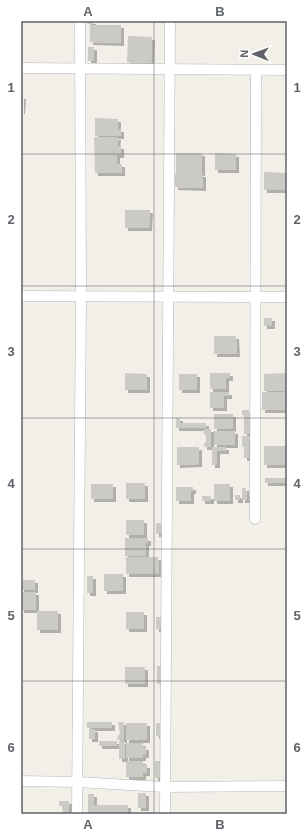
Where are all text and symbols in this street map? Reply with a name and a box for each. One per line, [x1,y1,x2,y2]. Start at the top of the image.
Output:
text: A [83,4,93,19]
text: B [215,4,225,19]
north arrow [234,34,274,74]
text: N [238,50,250,58]
text: 1 [7,80,15,95]
text: 1 [293,80,301,95]
text: 2 [7,212,15,227]
text: 2 [293,212,301,227]
text: 3 [7,344,15,359]
text: 3 [293,344,301,359]
text: 4 [7,476,15,491]
text: 4 [293,476,301,491]
text: 5 [7,608,15,623]
text: 5 [293,608,301,623]
text: 6 [7,740,15,755]
text: 6 [293,740,301,755]
text: A [83,817,93,832]
text: B [215,817,225,832]

